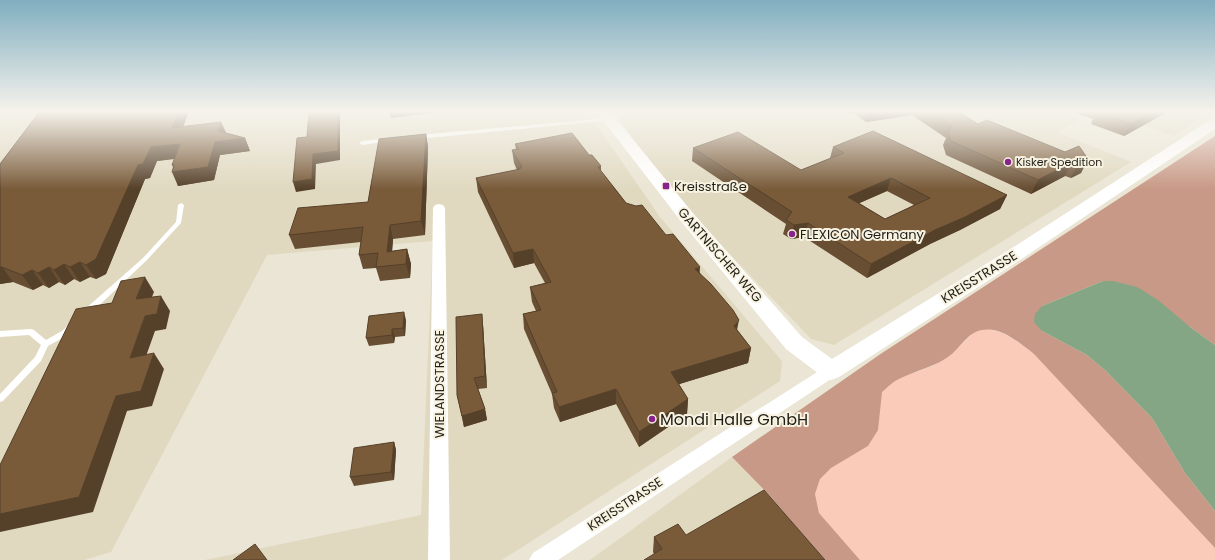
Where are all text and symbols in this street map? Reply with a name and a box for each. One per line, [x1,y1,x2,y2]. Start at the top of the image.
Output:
place label: Kisker Spedition [1016,154,1102,170]
marker: Kisker Spedition [1003,157,1013,167]
place label: Kreisstraße [674,177,747,196]
marker: Kreisstraße [661,181,671,191]
street label: GARTNISCHER WEG [673,203,767,307]
place label: FLEXICON Germany [800,225,924,244]
marker: FLEXICON Germany [787,229,797,239]
street label: KREISSTRASSE [937,246,1021,308]
street label: WIELANDSTRASSE [430,330,449,438]
place label: Mondi Halle GmbH [660,408,808,431]
marker: Mondi Halle GmbH [647,414,657,424]
street label: KREISSTRASSE [584,472,666,536]

